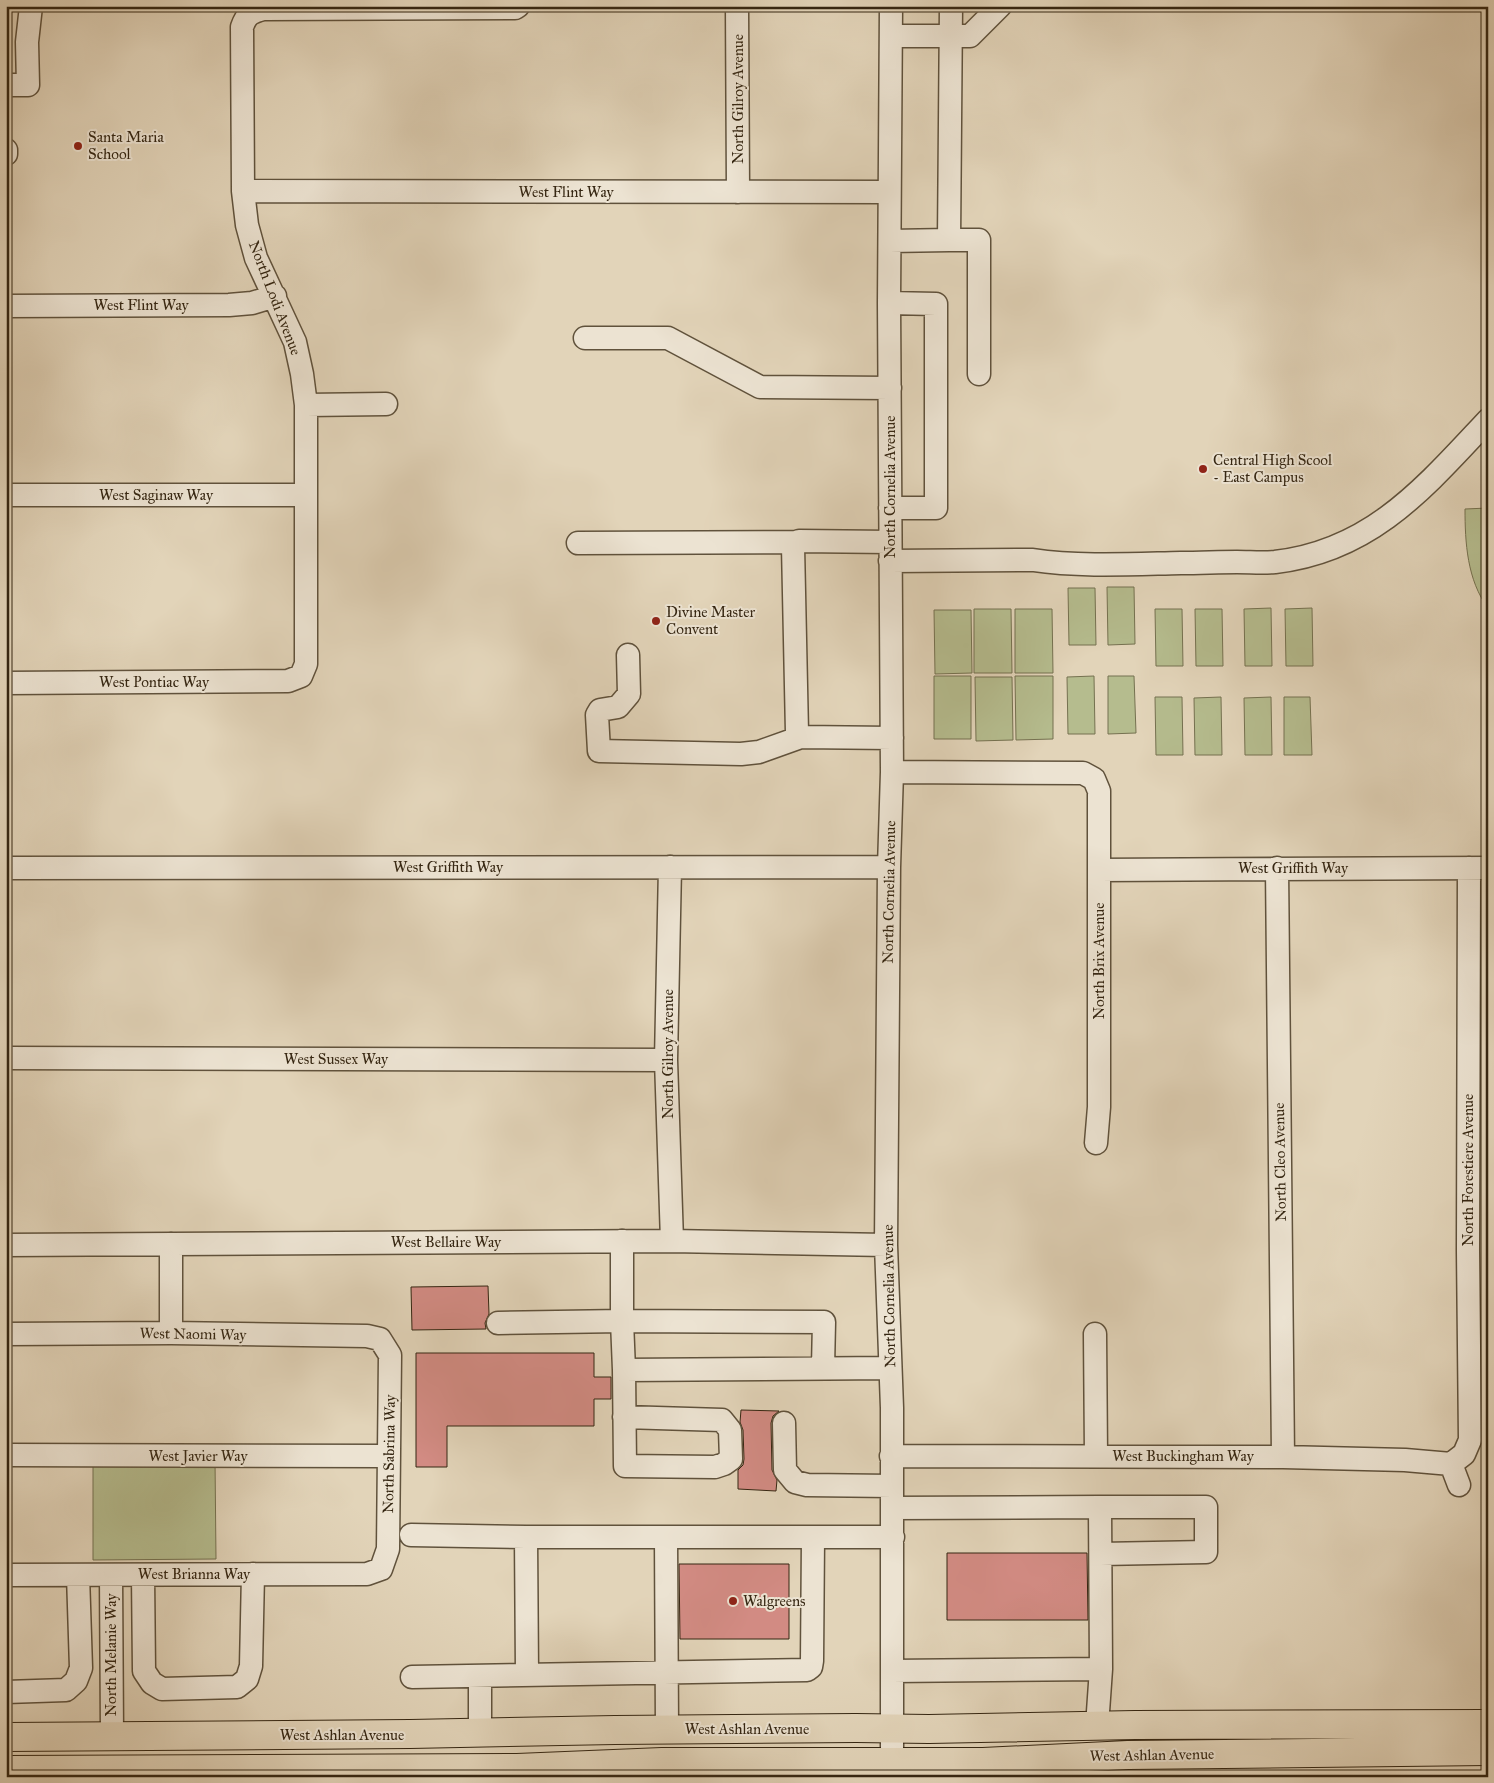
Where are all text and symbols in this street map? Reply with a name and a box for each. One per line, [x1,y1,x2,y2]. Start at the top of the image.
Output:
street label: North Gilroy Avenue [729,34,747,164]
place label: Santa Maria School [88,128,164,163]
marker: Santa Maria School [72,140,84,152]
street label: West Flint Way [518,183,615,201]
street label: North Lodi Avenue [245,238,305,358]
street label: West Flint Way [93,296,190,314]
street label: North Cornelia Avenue [881,415,899,559]
place label: Central High Scool - East Campus [1213,451,1333,486]
marker: Central High Scool - East Campus [1197,463,1209,475]
street label: West Saginaw Way [99,486,214,504]
place label: Divine Master Convent [666,603,756,638]
marker: Divine Master Convent [650,615,662,627]
street label: West Pontiac Way [99,673,210,691]
street label: North Cornelia Avenue [879,820,899,964]
street label: West Griffith Way [393,858,504,876]
street label: West Griffith Way [1238,859,1349,877]
street label: North Brix Avenue [1090,902,1108,1020]
street label: North Gilroy Avenue [659,989,677,1119]
street label: West Sussex Way [284,1050,389,1068]
street label: North Forestiere Avenue [1459,1094,1477,1246]
street label: North Cleo Avenue [1270,1102,1290,1222]
street label: North Cornelia Avenue [879,1224,899,1368]
street label: West Bellaire Way [391,1233,502,1251]
street label: West Naomi Way [139,1324,248,1344]
street label: North Sabrina Way [379,1393,399,1514]
street label: West Javier Way [149,1447,248,1466]
street label: West Buckingham Way [1112,1447,1255,1465]
street label: West Brianna Way [138,1565,251,1583]
place label: Walgreens [743,1592,806,1610]
street label: North Melanie Way [102,1593,120,1716]
marker: Walgreens [727,1595,739,1607]
street label: West Ashlan Avenue [685,1720,809,1738]
street label: West Ashlan Avenue [280,1726,404,1744]
street label: West Ashlan Avenue [1090,1745,1214,1765]

